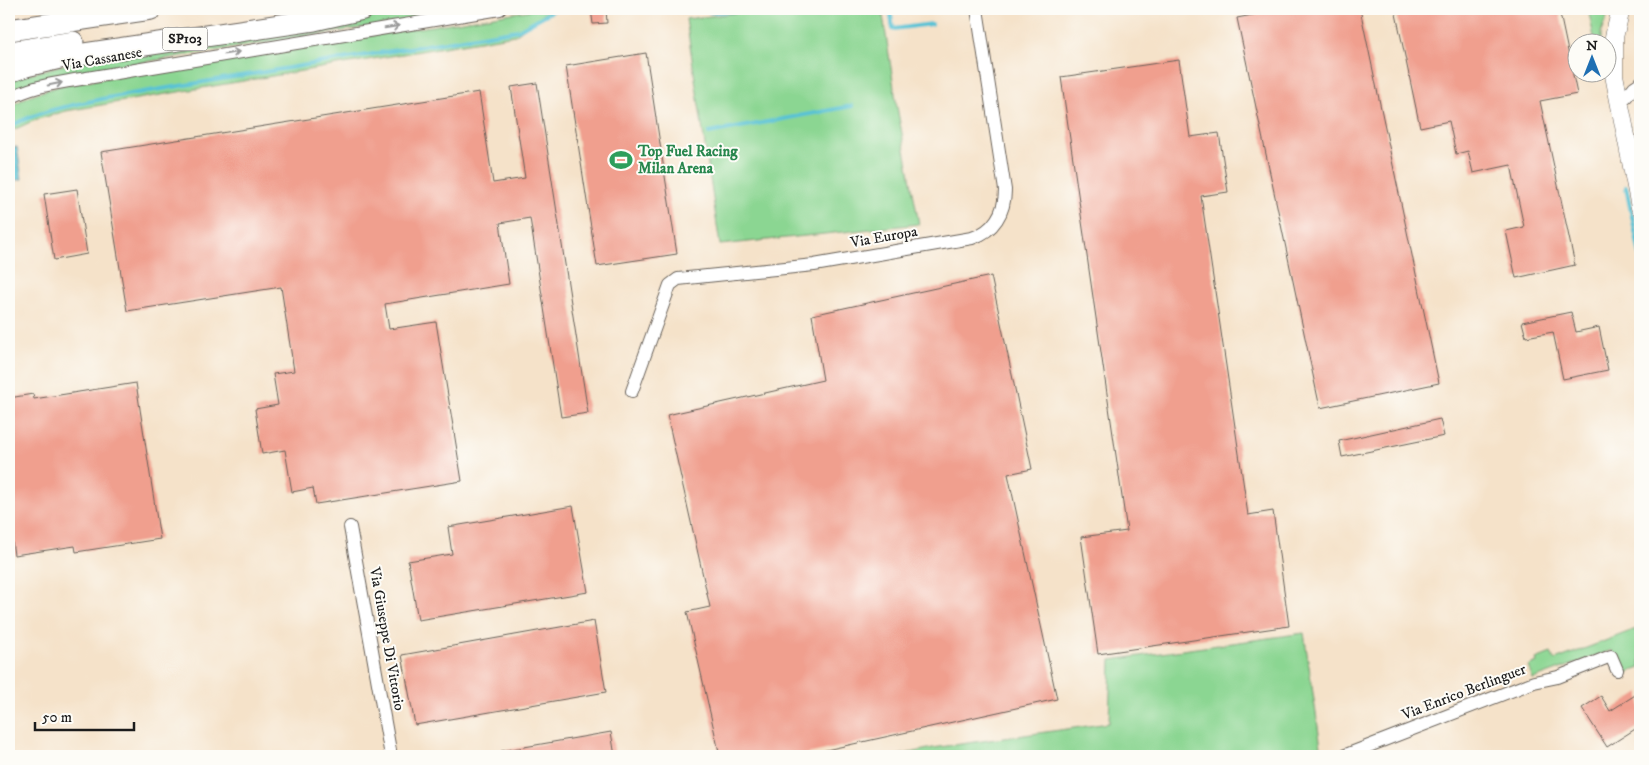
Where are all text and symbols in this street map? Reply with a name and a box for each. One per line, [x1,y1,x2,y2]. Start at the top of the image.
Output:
one-way arrow [384,21,400,31]
road number: SP103 [162,28,208,50]
north arrow [1566,32,1616,82]
text: N [1586,37,1598,55]
street label: Via Cassanese [60,43,143,76]
one-way arrow [224,48,240,58]
one-way arrow [46,78,62,88]
place label: Top Fuel Racing Milan Arena [637,142,738,178]
sports icon: Top Fuel Racing Milan Arena [608,147,634,173]
street label: Via Europa [848,222,919,252]
street label: Via Giuseppe Di Vittorio [365,565,409,712]
street label: Via Enrico Berlinguer [1398,659,1529,725]
scale bar [35,700,134,732]
text: 50 m [42,708,72,727]

